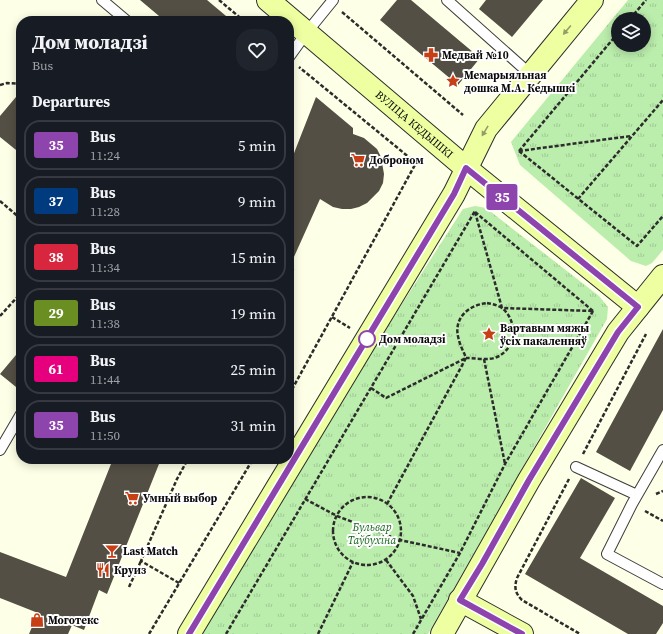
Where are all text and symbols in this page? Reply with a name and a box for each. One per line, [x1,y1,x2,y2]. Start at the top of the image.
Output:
map controls [611,12,651,52]
button: layers [611,12,651,52]
one-way arrow [562,25,571,35]
text: Дом моладзі [32,29,148,55]
button: heart [236,29,278,71]
pharmacy icon: Медвай №10 [423,47,439,63]
place label: Медвай №10 [442,48,509,63]
text: Bus [32,57,53,74]
place label: Мемарыяльная дошка М.А. Кедышкі [464,68,576,96]
place icon: Мемарыяльная дошка М.А. Кедышкі [445,73,461,89]
street label: ВУЛІЦА КЕДЫШКІ [372,87,456,162]
text: Departures [32,91,110,112]
one-way arrow [482,125,489,137]
text: Bus [90,126,116,147]
text: 35 [48,135,64,155]
text: 5 min [238,135,276,156]
text: 11:24 [90,147,120,164]
supermarket icon: Доброном [350,152,366,168]
place label: Доброном [369,153,424,168]
text: Bus [90,182,116,203]
line badge: 35 [484,184,520,210]
text: 35 [494,187,510,207]
text: 37 [48,191,64,211]
text: 9 min [238,191,276,212]
text: 11:28 [90,203,120,220]
text: Bus [90,238,116,259]
text: 38 [48,247,64,267]
text: 15 min [230,247,276,268]
text: 11:34 [90,259,120,276]
text: Bus [90,294,116,315]
text: 29 [48,303,64,323]
text: 19 min [230,303,276,324]
text: 11:38 [90,315,120,332]
place label: Вартавым мяжы ўсіх пакаленняў [499,321,589,349]
place icon: Вартавым мяжы ўсіх пакаленняў [481,326,497,342]
marker: Дом моладзі [358,330,376,348]
place label: Дом моладзі [379,332,446,347]
text: Bus [90,350,116,371]
text: 61 [48,359,64,379]
text: 25 min [230,359,276,380]
text: 11:44 [90,371,120,388]
text: Bus [90,406,116,427]
text: 35 [48,415,64,435]
text: 31 min [230,415,276,436]
text: 11:50 [90,427,120,444]
supermarket icon: Умный выбор [124,490,140,506]
place label: Умный выбор [143,491,218,506]
park label: Бульвар Таўбухіна [348,520,396,548]
bar icon: Last Match [104,543,120,559]
place label: Last Match [123,544,178,559]
restaurant icon: Круиз [95,562,111,578]
place label: Круиз [114,563,146,578]
shop icon: Моготекс [29,612,45,628]
place label: Моготекс [48,613,99,628]

